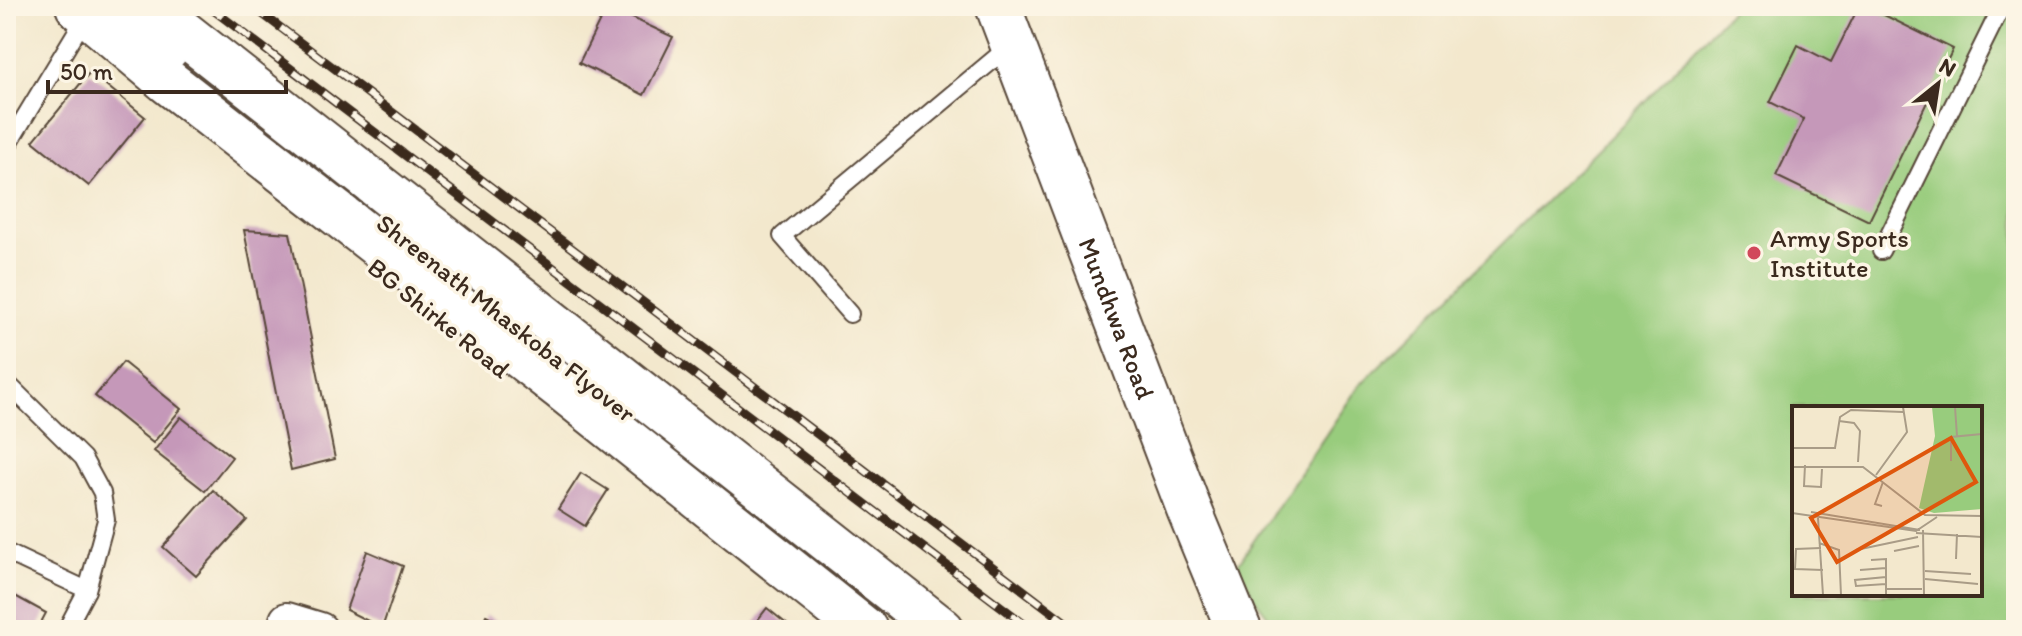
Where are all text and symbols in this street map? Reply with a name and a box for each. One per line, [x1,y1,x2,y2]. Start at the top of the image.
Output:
scale bar [48,44,286,94]
north arrow [1898,44,1978,124]
text: N [1935,52,1961,83]
text: 50 m [60,57,113,86]
street label: Shreenath Mhaskoba Flyover [370,207,642,430]
place label: Army Sports Institute [1770,222,1909,284]
street label: Mundhwa Road [1071,233,1162,403]
marker: Army Sports Institute [1745,244,1763,262]
street label: BG Shirke Road [361,251,517,386]
inset map [1792,406,1982,596]

